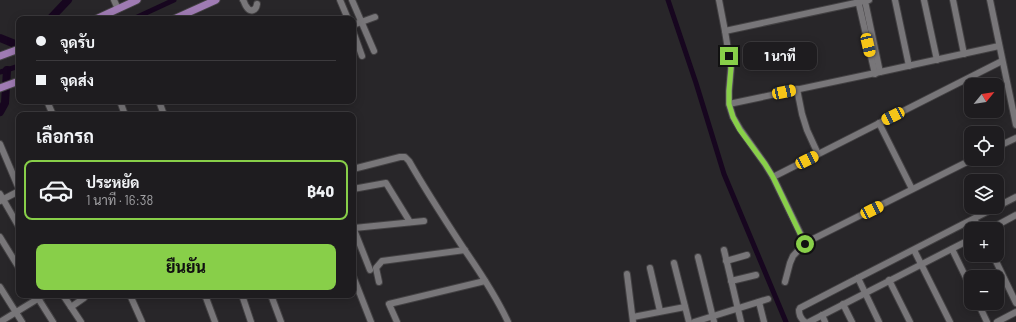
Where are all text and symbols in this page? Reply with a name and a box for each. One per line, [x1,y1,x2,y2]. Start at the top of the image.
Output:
car [859,32,877,58]
text: จุดรับ [60,33,95,51]
callout: 1 นาที [743,42,817,70]
route end [720,47,738,65]
text: 1 นาที [764,48,796,64]
text: จุดส่ง [60,71,94,89]
north arrow [964,78,1004,118]
map controls [964,78,1004,310]
car [771,84,797,100]
car [880,105,906,127]
text: เลือกรถ [36,125,94,147]
button: locate [964,126,1004,166]
car [794,149,820,171]
icon: car [38,172,74,208]
text: ประหยัด [86,173,139,191]
button: layers [964,174,1004,214]
text: ฿40 [307,182,334,200]
text: 1 นาที · 16:38 [86,192,153,208]
car [859,199,885,221]
button: + [964,222,1004,262]
route start [796,235,814,253]
button: ยืนยัน [36,244,336,290]
button: − [964,270,1004,310]

